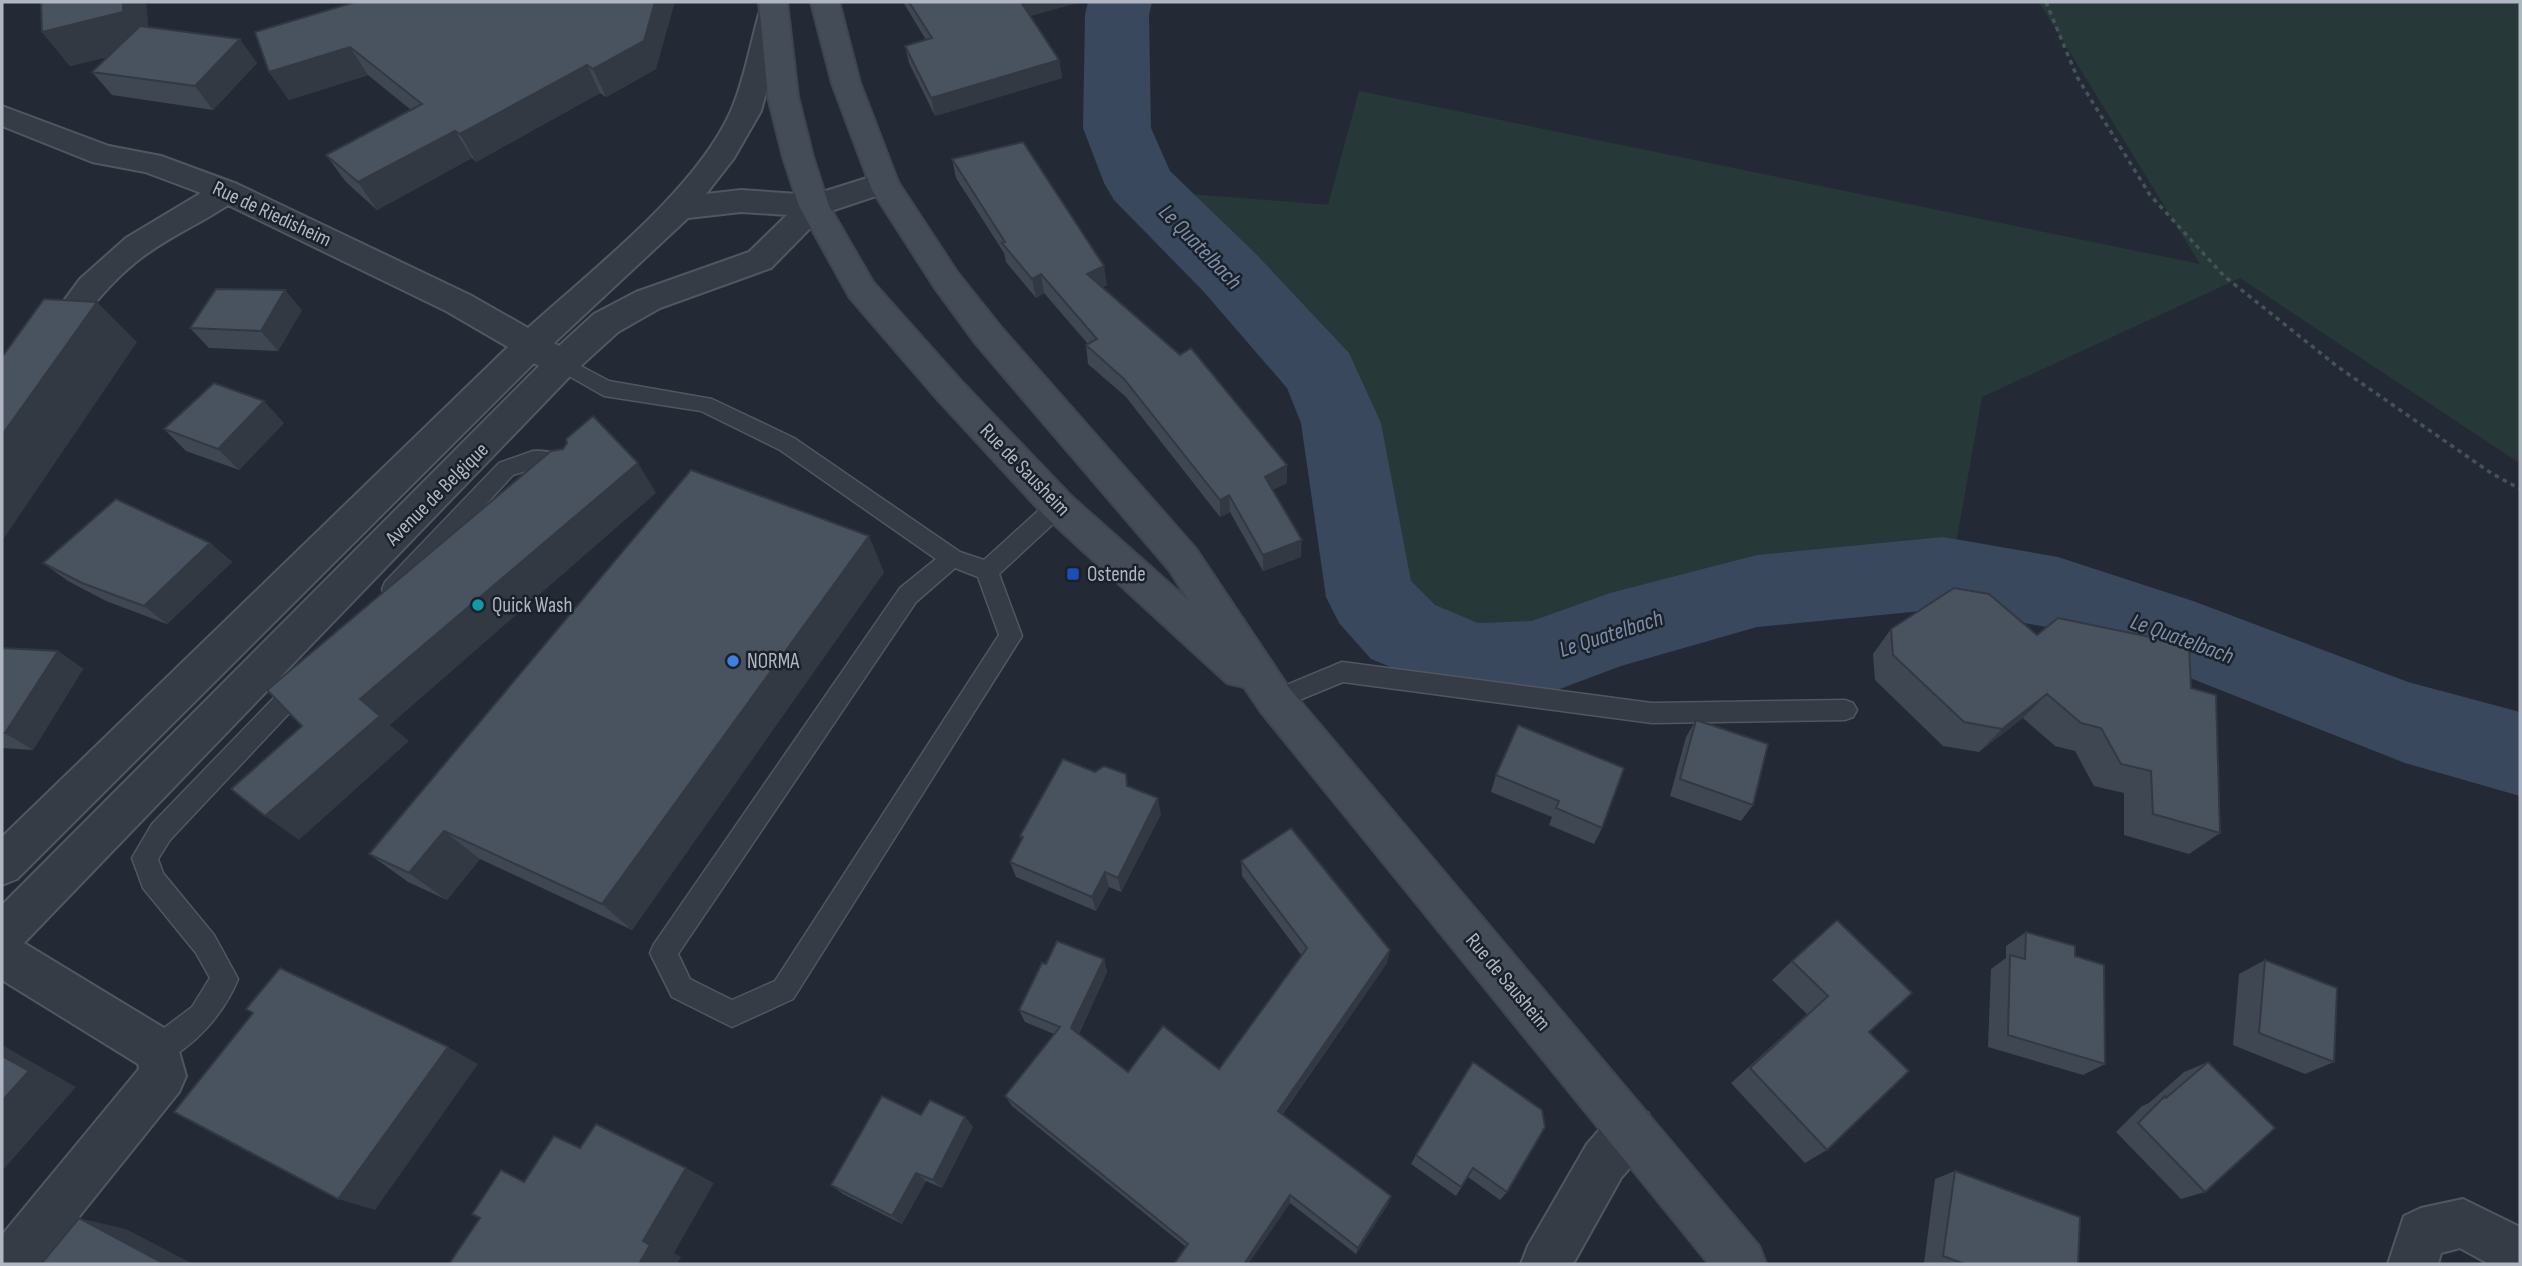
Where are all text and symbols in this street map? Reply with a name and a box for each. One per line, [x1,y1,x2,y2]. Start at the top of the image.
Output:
street label: Rue de Riedisheim [209,176,335,252]
water label: Le Quatelbach [1153,199,1248,296]
street label: Rue de Sausheim [975,419,1075,521]
street label: Avenue de Belgique [380,437,494,551]
place label: Ostende [1087,562,1146,587]
marker: Ostende [1065,566,1081,582]
place label: Quick Wash [492,593,573,618]
marker: Quick Wash [470,597,486,613]
water label: Le Quatelbach [1555,604,1667,664]
water label: Le Quatelbach [2127,607,2238,671]
place label: NORMA [747,649,800,674]
marker: NORMA [725,653,741,669]
street label: Rue de Sausheim [1460,928,1556,1036]

